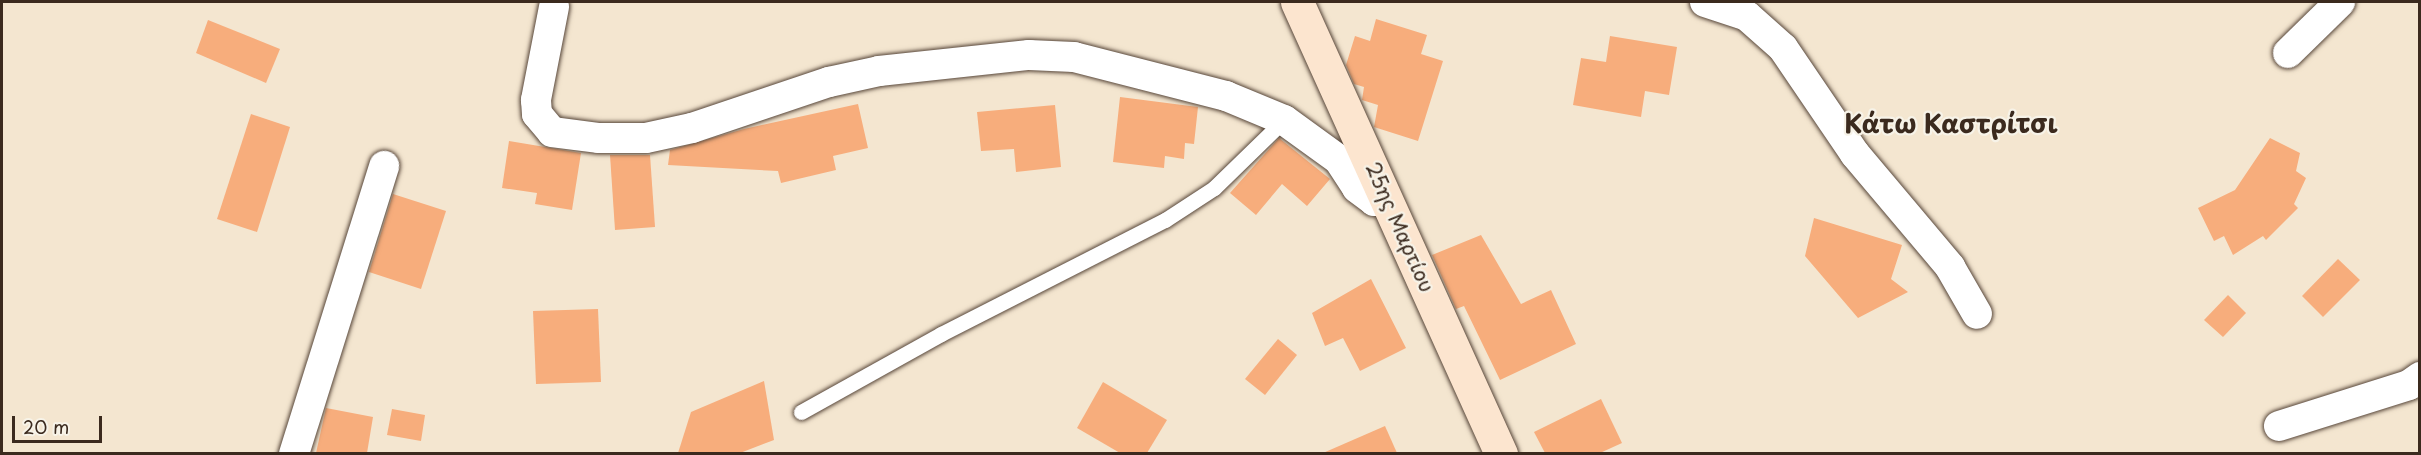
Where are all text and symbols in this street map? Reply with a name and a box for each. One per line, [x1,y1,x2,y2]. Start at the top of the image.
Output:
district label: Κάτω Καστρίτσι [1844,107,2058,139]
street label: 25ης Μαρτίου [1361,158,1439,296]
scale bar [15,404,105,442]
text: 20 m [23,413,69,440]

